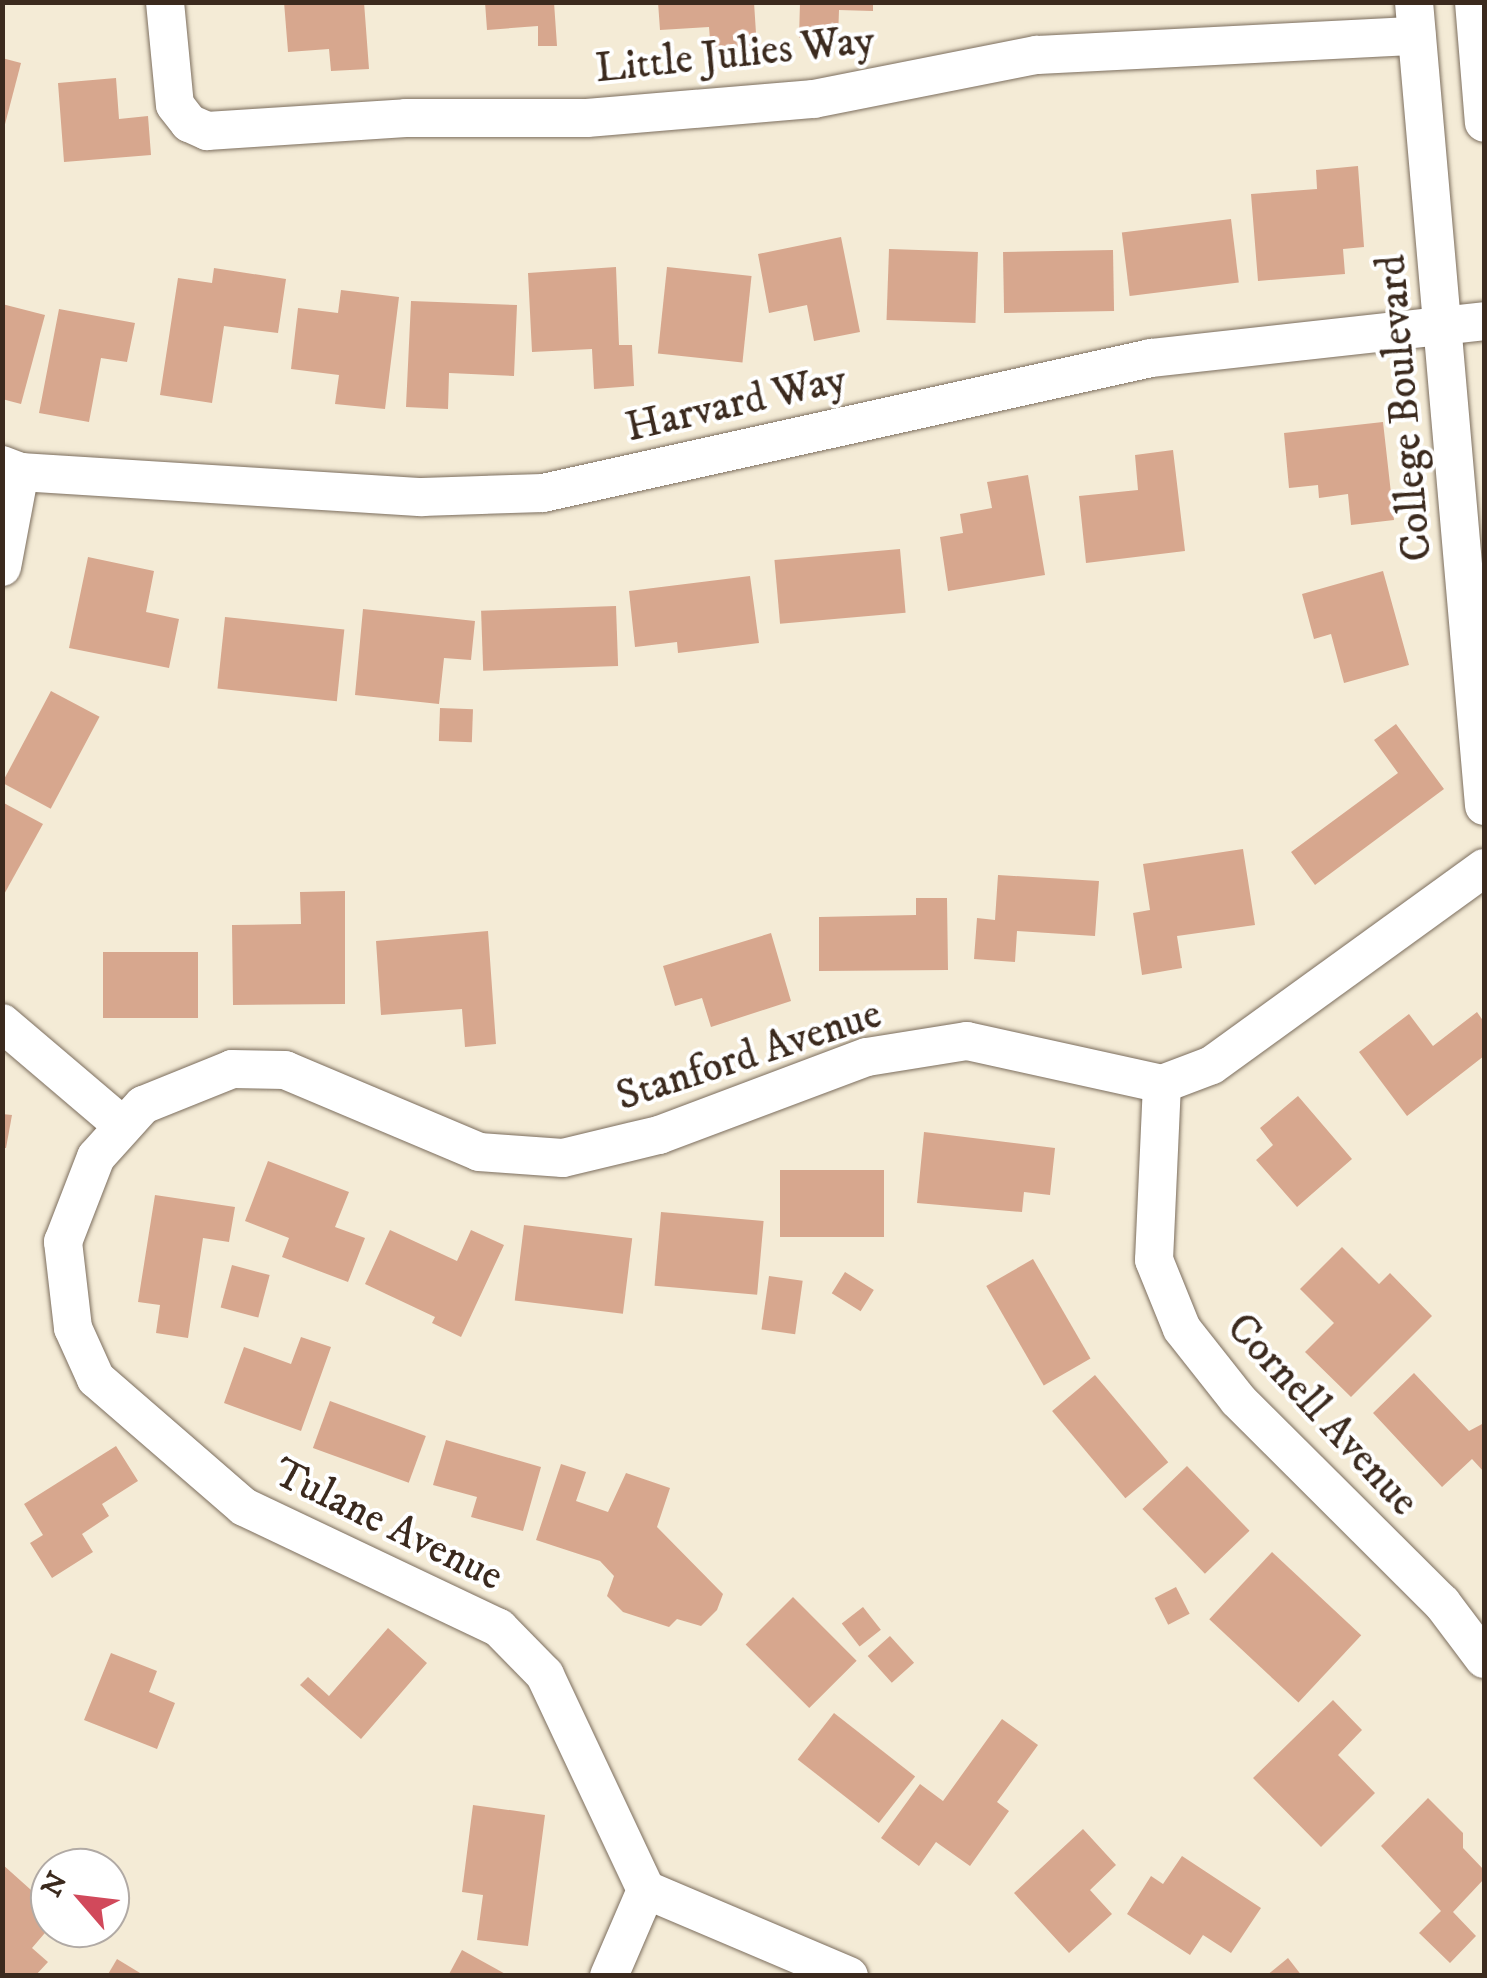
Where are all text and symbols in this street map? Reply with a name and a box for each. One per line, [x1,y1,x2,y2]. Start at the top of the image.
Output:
street label: Little Julies Way [593,15,877,95]
street label: College Boulevard [1366,253,1444,563]
street label: Harvard Way [621,354,851,454]
street label: Stanford Avenue [610,990,888,1122]
street label: Cornell Avenue [1215,1303,1429,1527]
street label: Tulane Avenue [265,1448,511,1602]
north arrow [30,1848,130,1948]
text: N [34,1866,76,1903]

